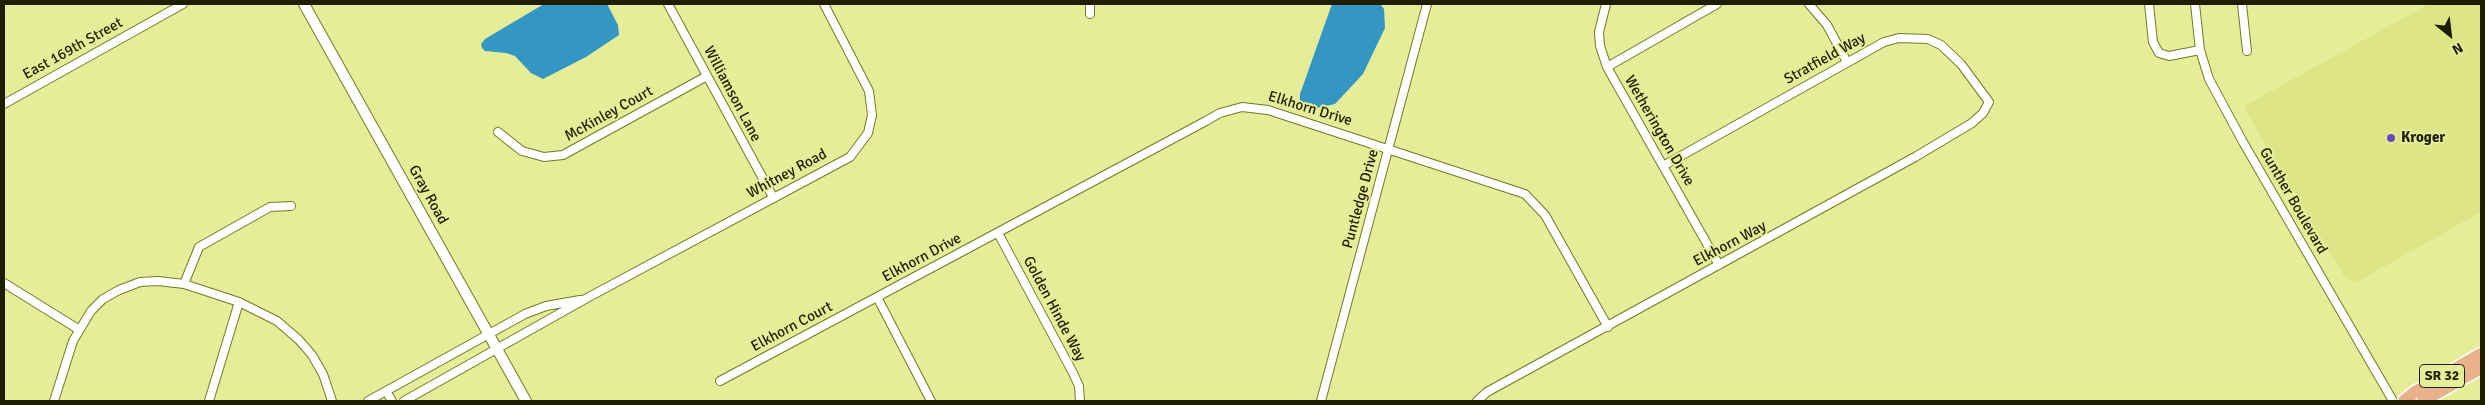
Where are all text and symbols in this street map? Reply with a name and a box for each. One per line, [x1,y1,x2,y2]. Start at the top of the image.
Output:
north arrow [2425,10,2475,60]
street label: East 169th Street [20,14,126,84]
street label: Stratfield Way [1781,29,1869,89]
text: N [2449,39,2466,58]
street label: Williamson Lane [699,43,765,145]
street label: Wetherington Drive [1620,73,1698,189]
street label: McKinley Court [562,82,656,146]
street label: Elkhorn Drive [1266,88,1354,130]
place label: Kroger [2401,129,2445,147]
marker: Kroger [2385,132,2397,144]
street label: Gunther Boulevard [2255,144,2331,258]
street label: Whitney Road [744,145,830,203]
street label: Puntledge Drive [1339,147,1383,251]
street label: Gray Road [404,162,452,228]
street label: Elkhorn Way [1690,217,1770,271]
street label: Elkhorn Drive [879,230,965,286]
street label: Golden Hinde Way [1019,253,1089,365]
street label: Elkhorn Court [748,298,836,356]
road number: SR 32 [2420,364,2464,388]

